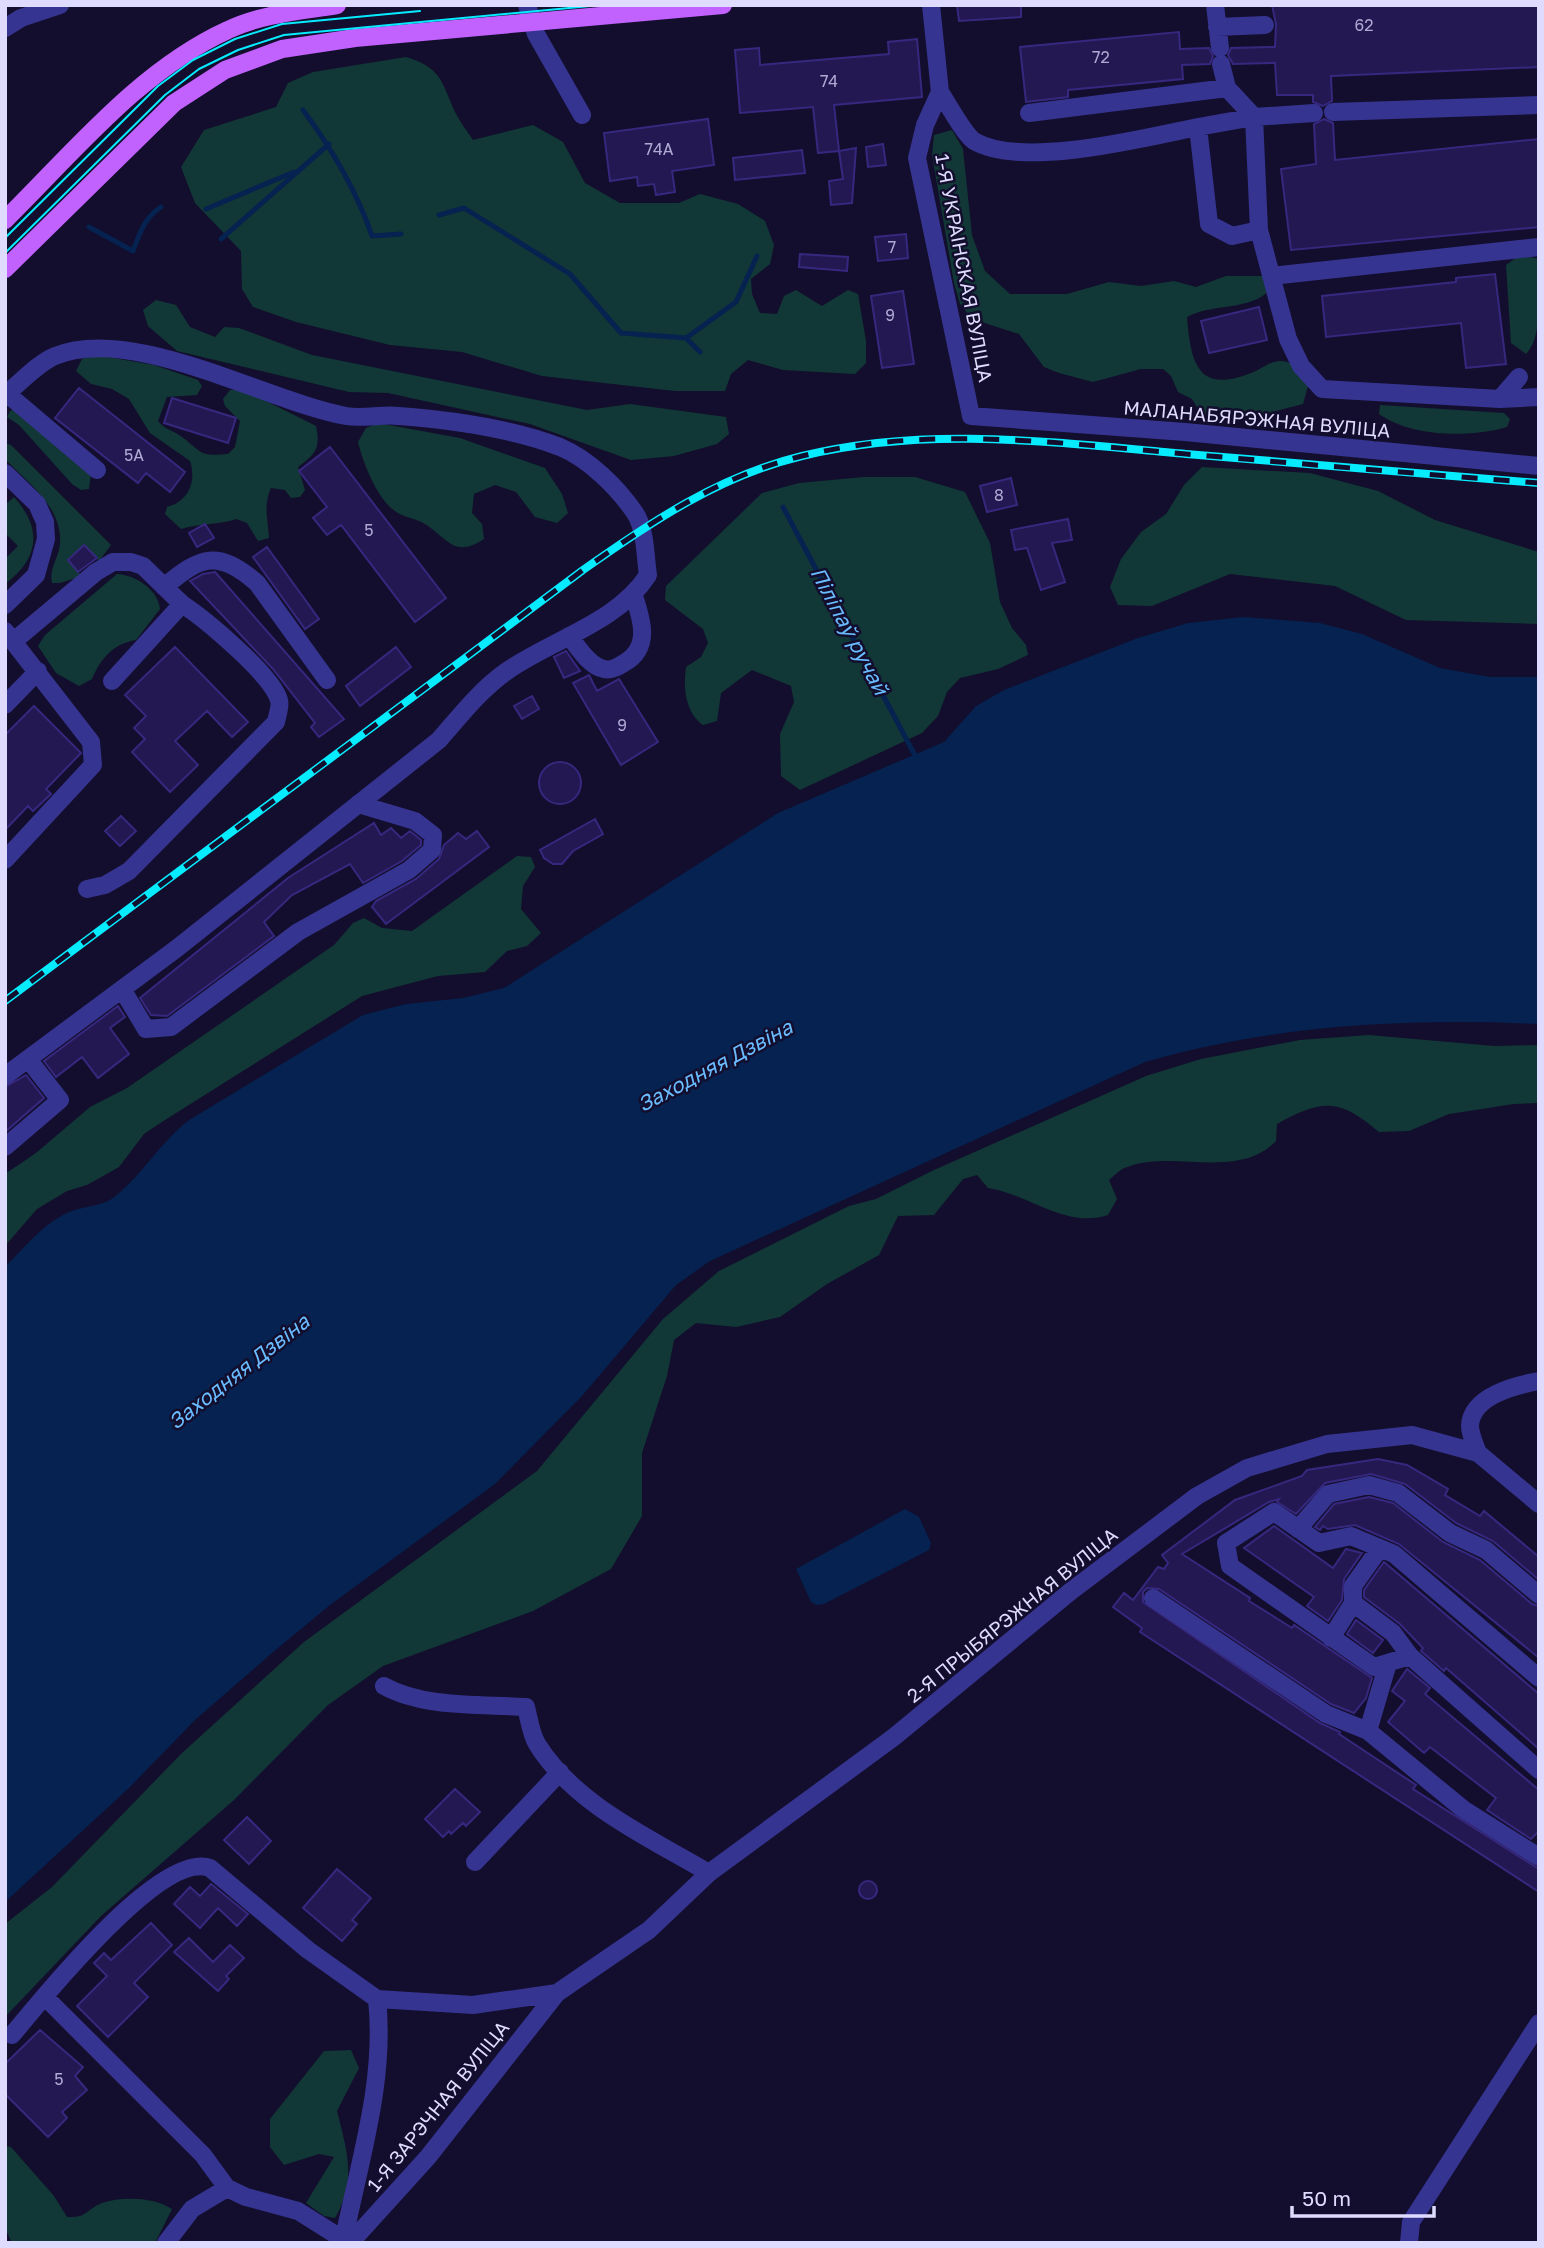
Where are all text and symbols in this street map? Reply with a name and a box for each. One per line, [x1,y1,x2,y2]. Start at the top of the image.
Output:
house number: 62 [1355,15,1373,35]
house number: 72 [1092,47,1110,67]
house number: 74 [820,71,838,91]
house number: 74А [645,139,674,159]
street label: 1-Я УКРАІНСКАЯ ВУЛІЦА [931,152,998,384]
house number: 7 [888,237,896,257]
house number: 9 [885,305,895,325]
street label: МАЛАНАБЯРЭЖНАЯ ВУЛІЦА [1123,395,1392,442]
house number: 5А [124,445,144,465]
house number: 8 [994,485,1004,505]
house number: 5 [364,520,374,540]
water label: Піліпаў ручай [805,562,895,700]
house number: 9 [617,715,627,735]
water label: Заходняя Дзвіна [633,1013,797,1117]
water label: Заходняя Дзвіна [163,1307,315,1434]
street label: 2-Я ПРЫБЯРЭЖНАЯ ВУЛІЦА [902,1522,1122,1707]
street label: 1-Я ЗАРЭЧНАЯ ВУЛІЦА [362,2016,514,2196]
house number: 5 [54,2069,64,2089]
scale bar [1292,2174,1434,2218]
text: 50 m [1302,2185,1351,2211]

